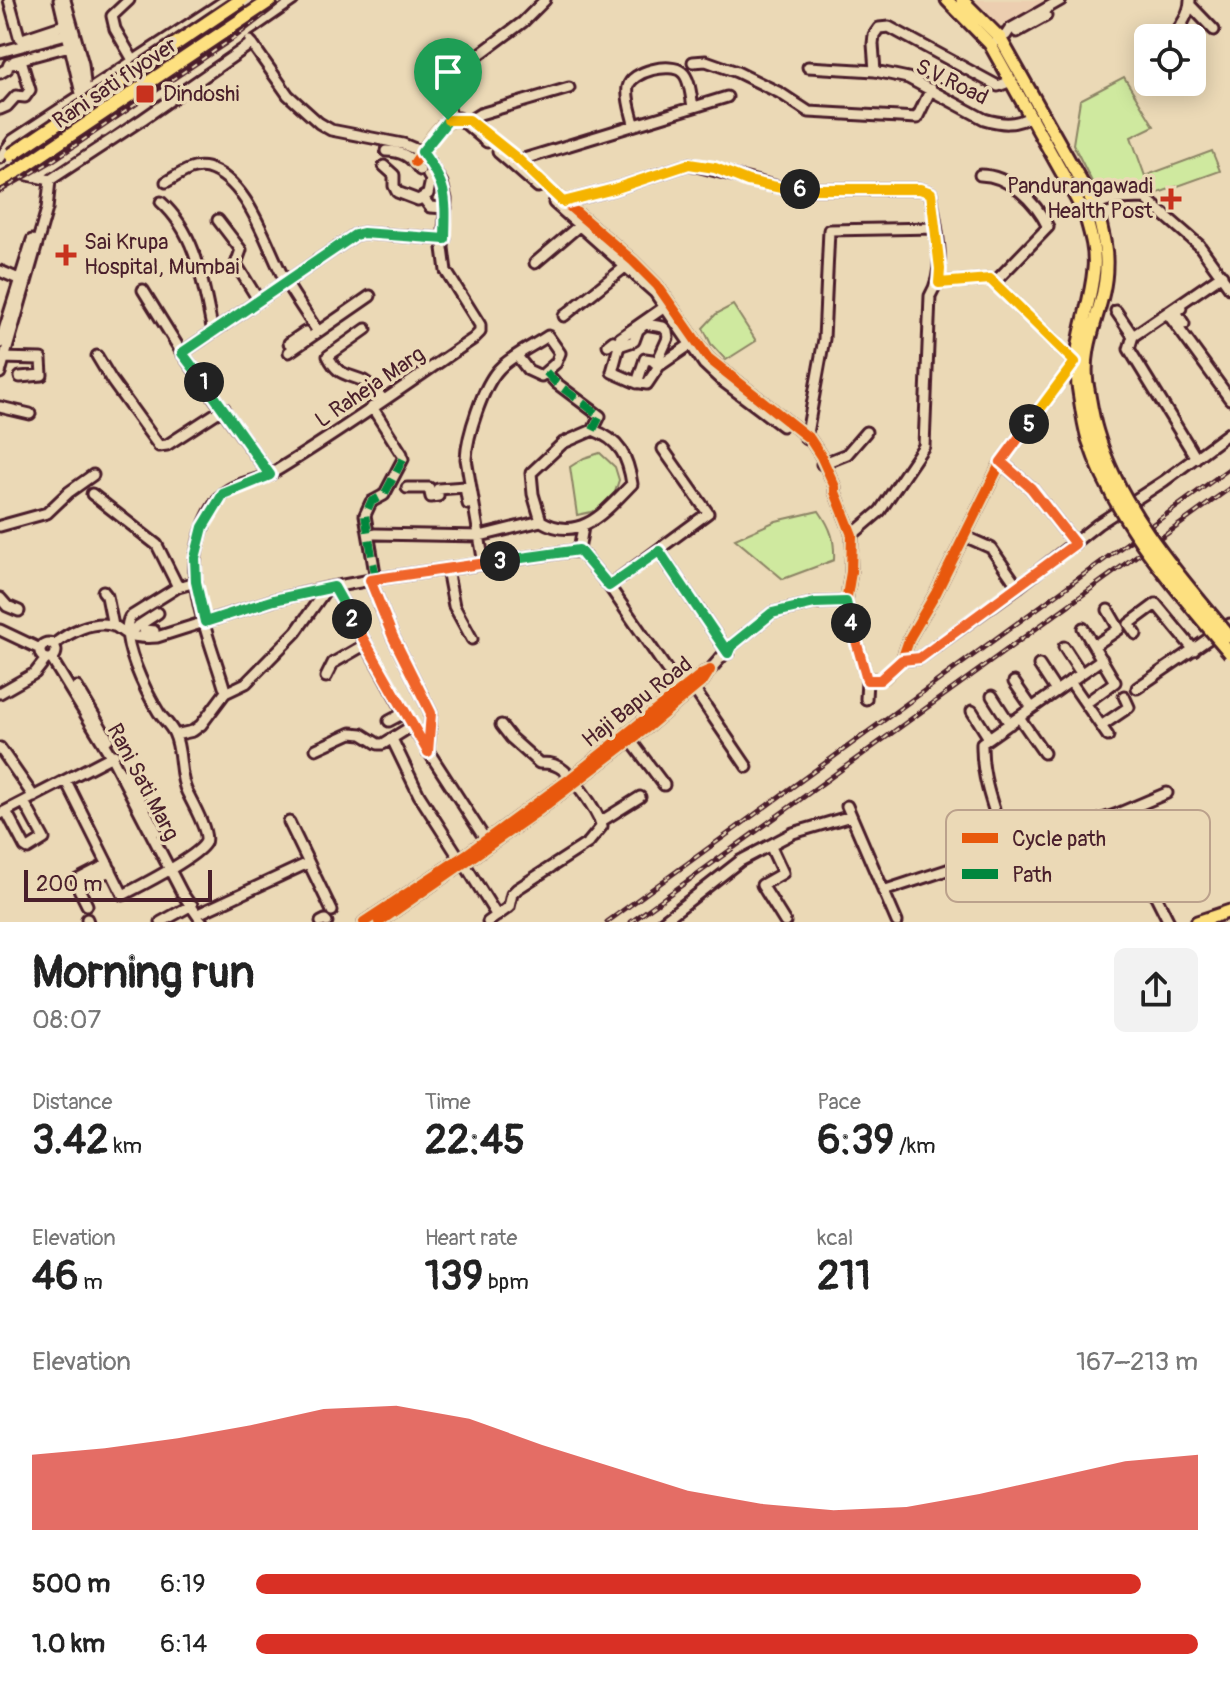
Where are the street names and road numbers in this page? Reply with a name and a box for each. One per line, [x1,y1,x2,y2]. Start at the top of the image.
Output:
street label: Rani sati flyover [47,31,183,135]
street label: S.V.Road [911,52,993,112]
street label: L Raheja Marg [310,340,430,434]
street label: Haji Bapu Road [576,650,698,754]
street label: Rani Sati Marg [100,719,186,845]

